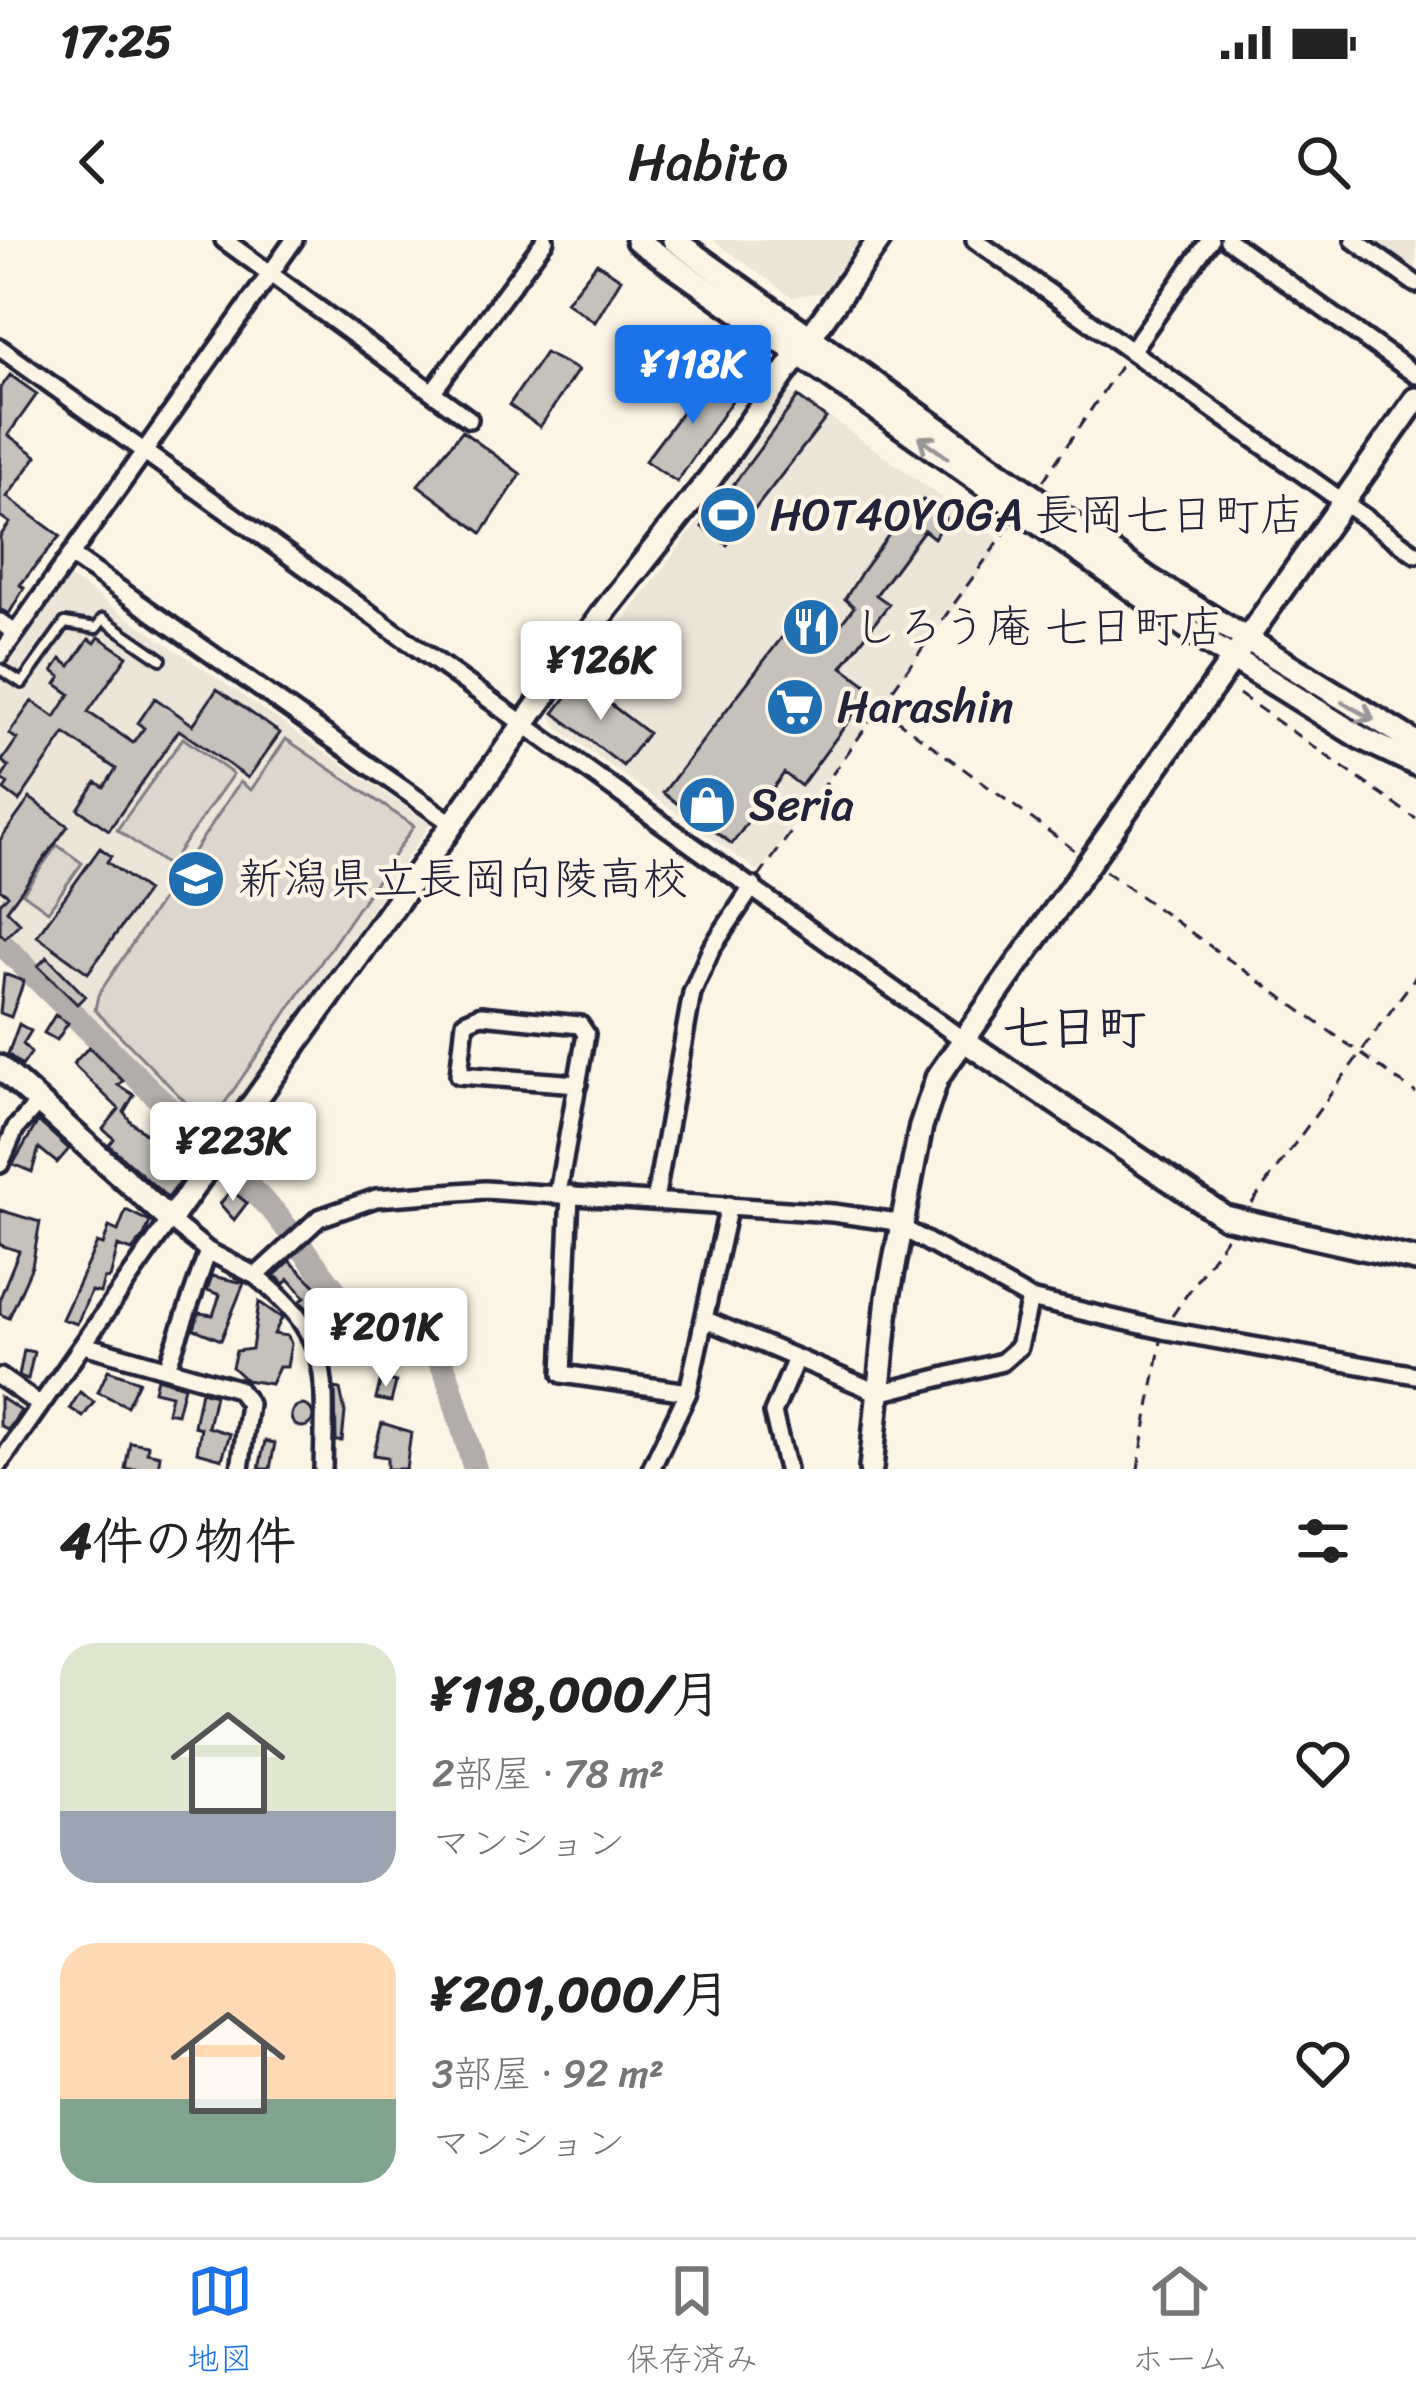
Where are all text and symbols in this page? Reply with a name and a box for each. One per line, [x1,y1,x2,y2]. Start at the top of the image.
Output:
text: 17:25 [60,2,172,82]
text: Habito [628,114,788,210]
icon: back [60,129,126,195]
icon: search [1290,129,1356,195]
pin: ¥118K [609,325,777,427]
text: ¥118K [642,329,744,398]
one-way arrow [917,434,950,460]
place label: HOT40YOGA 長岡七日町店 [770,475,1305,555]
sports icon: HOT40YOGA 長岡七日町店 [697,484,759,546]
place label: しろう庵 七日町店 [853,587,1224,667]
restaurant icon: しろう庵 七日町店 [780,596,842,658]
pin: ¥126K [517,621,685,723]
text: ¥126K [548,625,654,694]
place label: Harashin [837,667,1013,747]
supermarket icon: Harashin [764,676,826,738]
one-way arrow [1340,700,1375,723]
place label: Seria [749,765,854,845]
shop icon: Seria [676,774,738,836]
place label: 新潟県立長岡向陵高校 [238,839,688,919]
school or university icon: 新潟県立長岡向陵高校 [165,848,227,910]
district label: 七日町 [1002,985,1146,1070]
pin: ¥223K [149,1102,317,1204]
text: ¥223K [177,1106,289,1175]
pin: ¥201K [302,1288,470,1390]
text: ¥201K [331,1292,441,1361]
text: 4件の物件 [60,1496,296,1586]
icon: filters [1290,1508,1356,1574]
text: ¥118,000/月 [432,1649,722,1739]
icon: home [156,1691,300,1835]
icon: heart [1290,1730,1356,1796]
text: 2部屋 · 78 m² [432,1739,664,1808]
text: マンション [432,1808,625,1877]
text: ¥201,000/月 [432,1949,731,2039]
icon: home [156,1991,300,2135]
icon: heart [1290,2030,1356,2096]
text: 3部屋 · 92 m² [432,2039,664,2108]
text: マンション [432,2108,625,2177]
tab: 地図 [187,2258,253,2388]
tab: 保存済み [626,2258,758,2388]
tab: ホーム [1132,2258,1229,2388]

